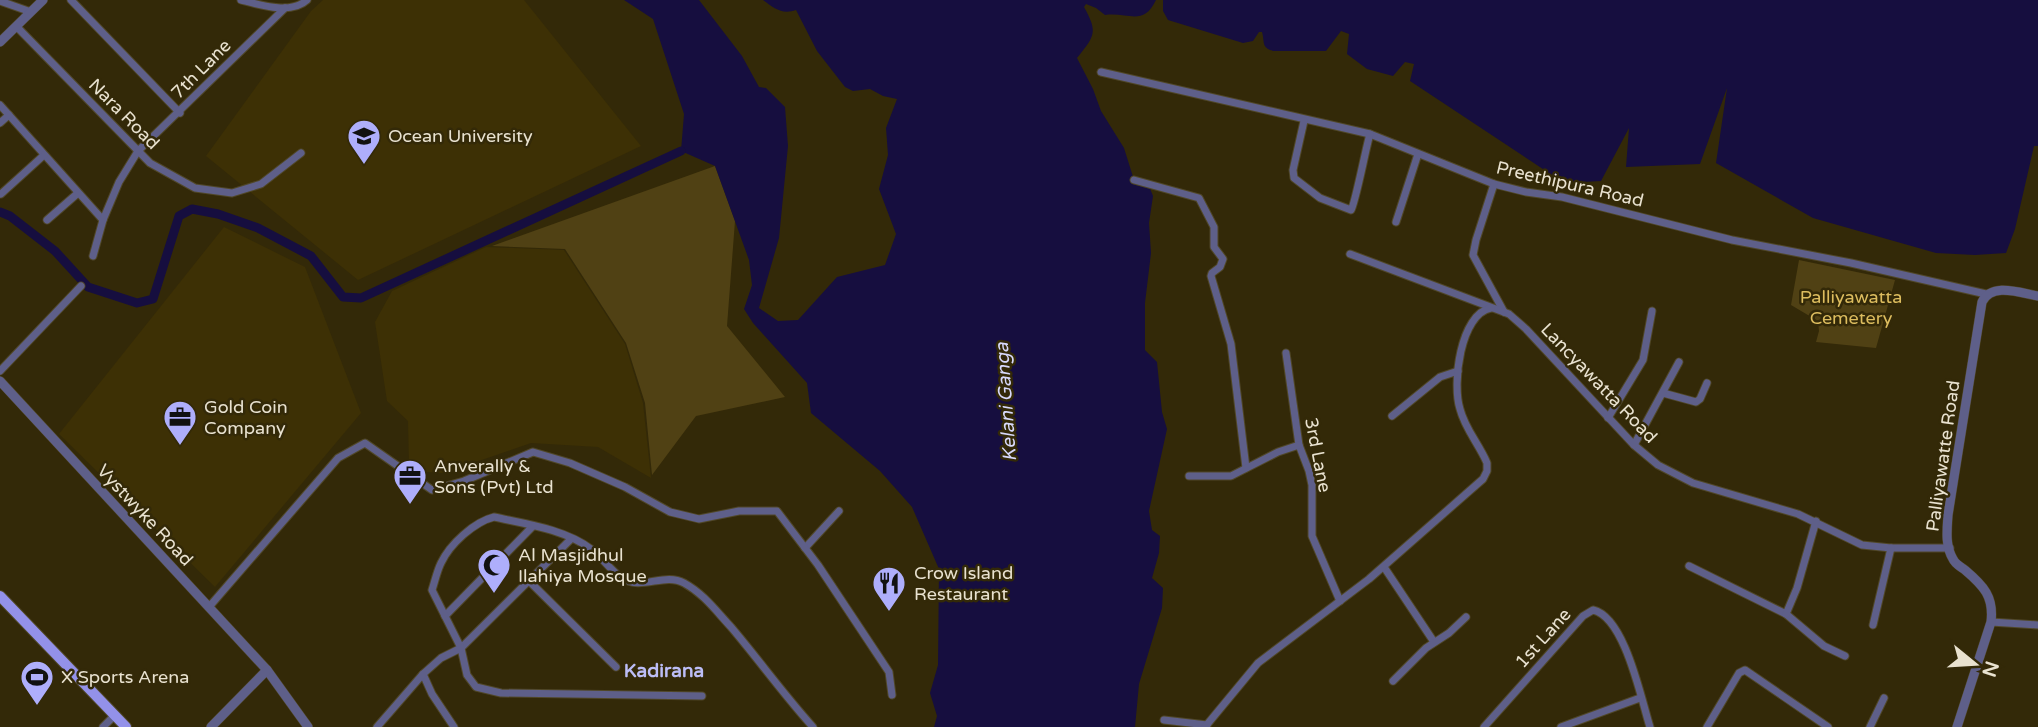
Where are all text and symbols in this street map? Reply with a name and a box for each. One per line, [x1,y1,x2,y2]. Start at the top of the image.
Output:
street label: 7th Lane [167,35,235,103]
street label: Nara Road [84,74,164,154]
school or university icon: Ocean University [345,117,383,166]
place label: Ocean University [388,125,533,147]
street label: Preethipura Road [1494,156,1646,212]
park label: Palliyawatta Cemetery [1800,286,1902,329]
street label: Lancyawatta Road [1536,318,1662,448]
water label: Kelani Ganga [991,340,1021,462]
street label: Palliyawatte Road [1921,379,1965,533]
place label: Gold Coin Company [204,396,288,439]
office icon: Gold Coin Company [161,398,199,447]
street label: 3rd Lane [1300,416,1336,494]
place label: Anverally & Sons (Pvt) Ltd [434,455,554,498]
office icon: Anverally & Sons (Pvt) Ltd [391,457,429,506]
street label: Vystwyke Road [92,460,198,570]
place label: Al Masjidhul Ilahiya Mosque [518,544,647,587]
mosque icon: Al Masjidhul Ilahiya Mosque [475,546,513,595]
place label: Crow Island Restaurant [914,562,1013,605]
restaurant icon: Crow Island Restaurant [870,564,908,613]
street label: 1st Lane [1510,603,1576,673]
north arrow [1940,629,2010,699]
sports icon: X Sports Arena [18,658,56,707]
text: N [1977,658,2003,680]
district label: Kadirana [624,660,704,682]
place label: X Sports Arena [61,666,189,688]

